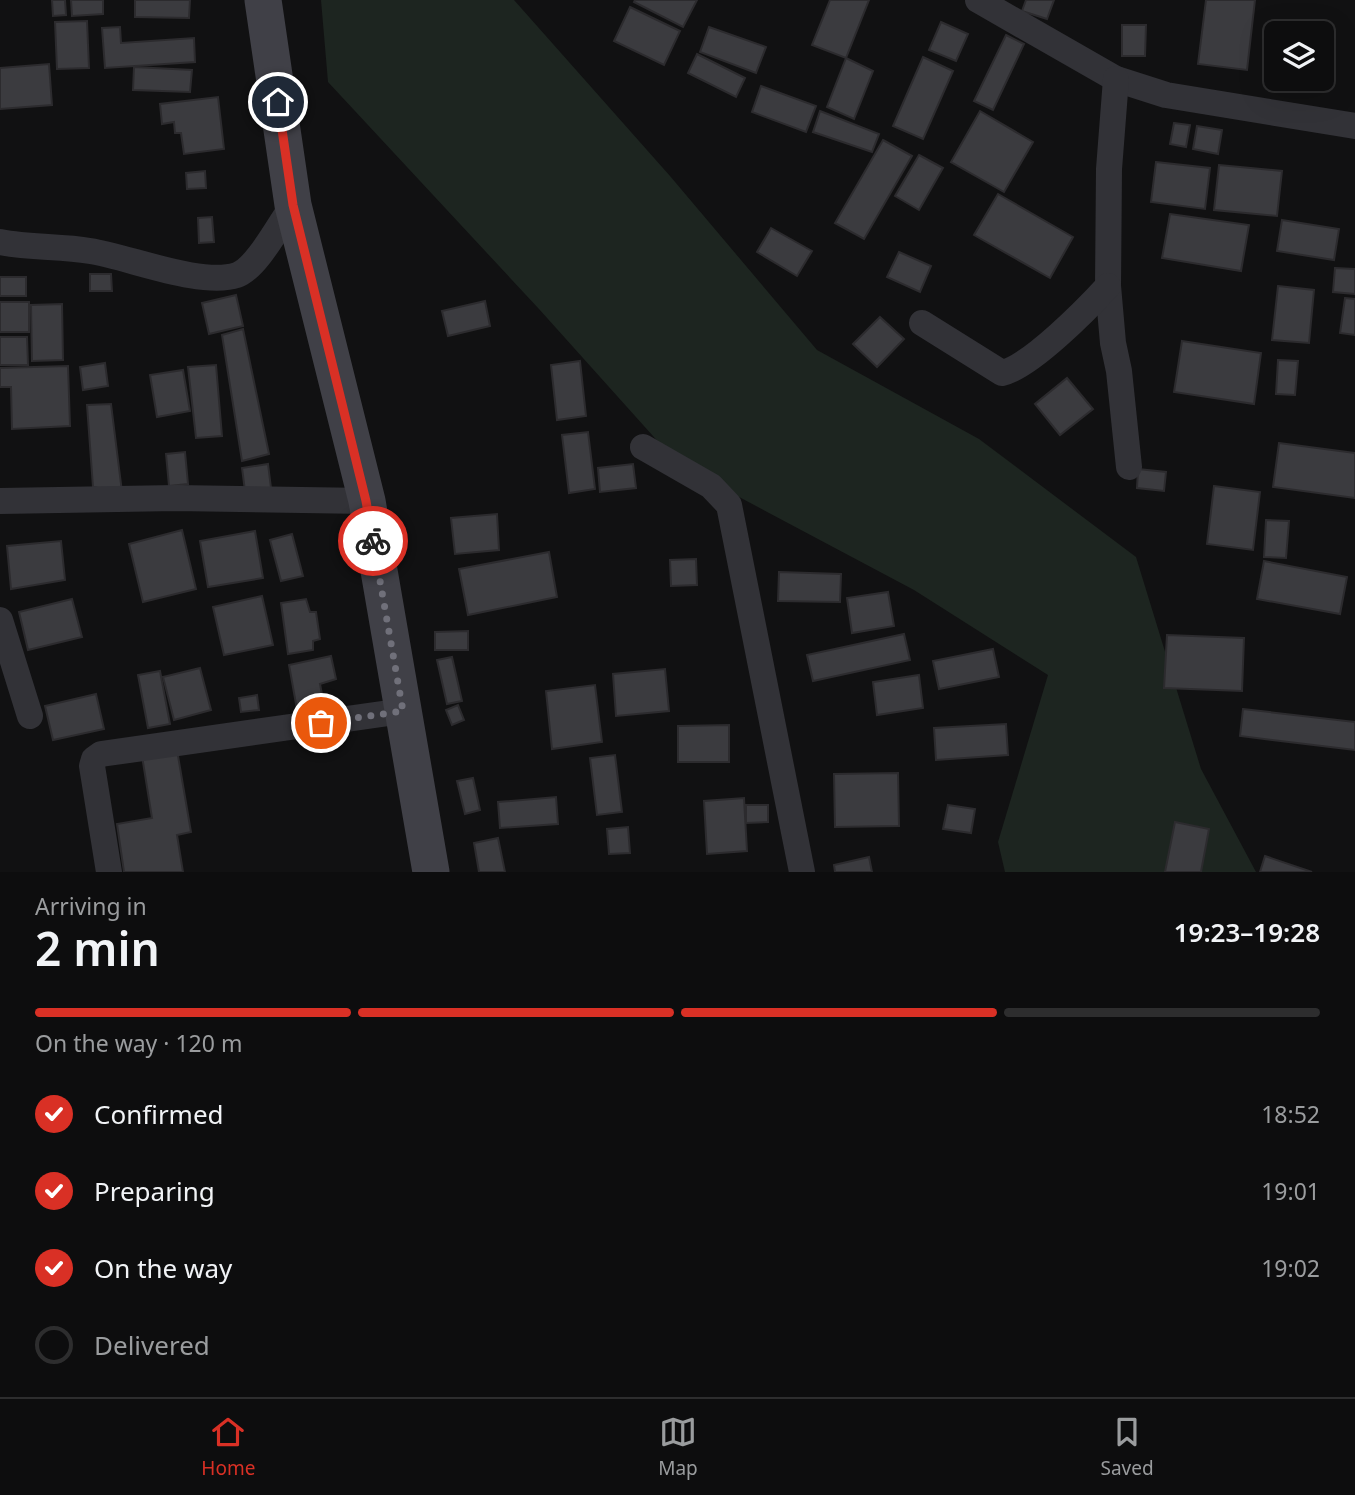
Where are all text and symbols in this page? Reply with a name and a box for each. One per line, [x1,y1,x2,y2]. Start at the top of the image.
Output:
map controls [1264,21,1334,91]
button: layers [1264,21,1334,91]
pin [248,72,308,132]
icon: home [259,83,297,121]
courier [338,506,408,576]
icon: bike [354,522,392,560]
pin [291,693,351,753]
icon: bag [302,704,340,742]
text: Arriving in [35,890,147,922]
text: 19:23–19:28 [1174,914,1320,950]
text: 2 min [35,917,160,979]
text: On the way · 120 m [35,1027,242,1059]
icon: check [35,1095,73,1133]
text: Confirmed [94,1096,224,1132]
text: 18:52 [1261,1098,1320,1130]
icon: check [35,1172,73,1210]
text: Preparing [94,1173,215,1209]
text: 19:01 [1261,1175,1320,1207]
icon: check [35,1249,73,1287]
text: On the way [94,1250,232,1286]
text: 19:02 [1261,1252,1320,1284]
text: Delivered [94,1327,210,1363]
tab: Home [201,1413,255,1481]
tab: Map [658,1413,698,1481]
tab: Saved [1100,1413,1154,1481]

